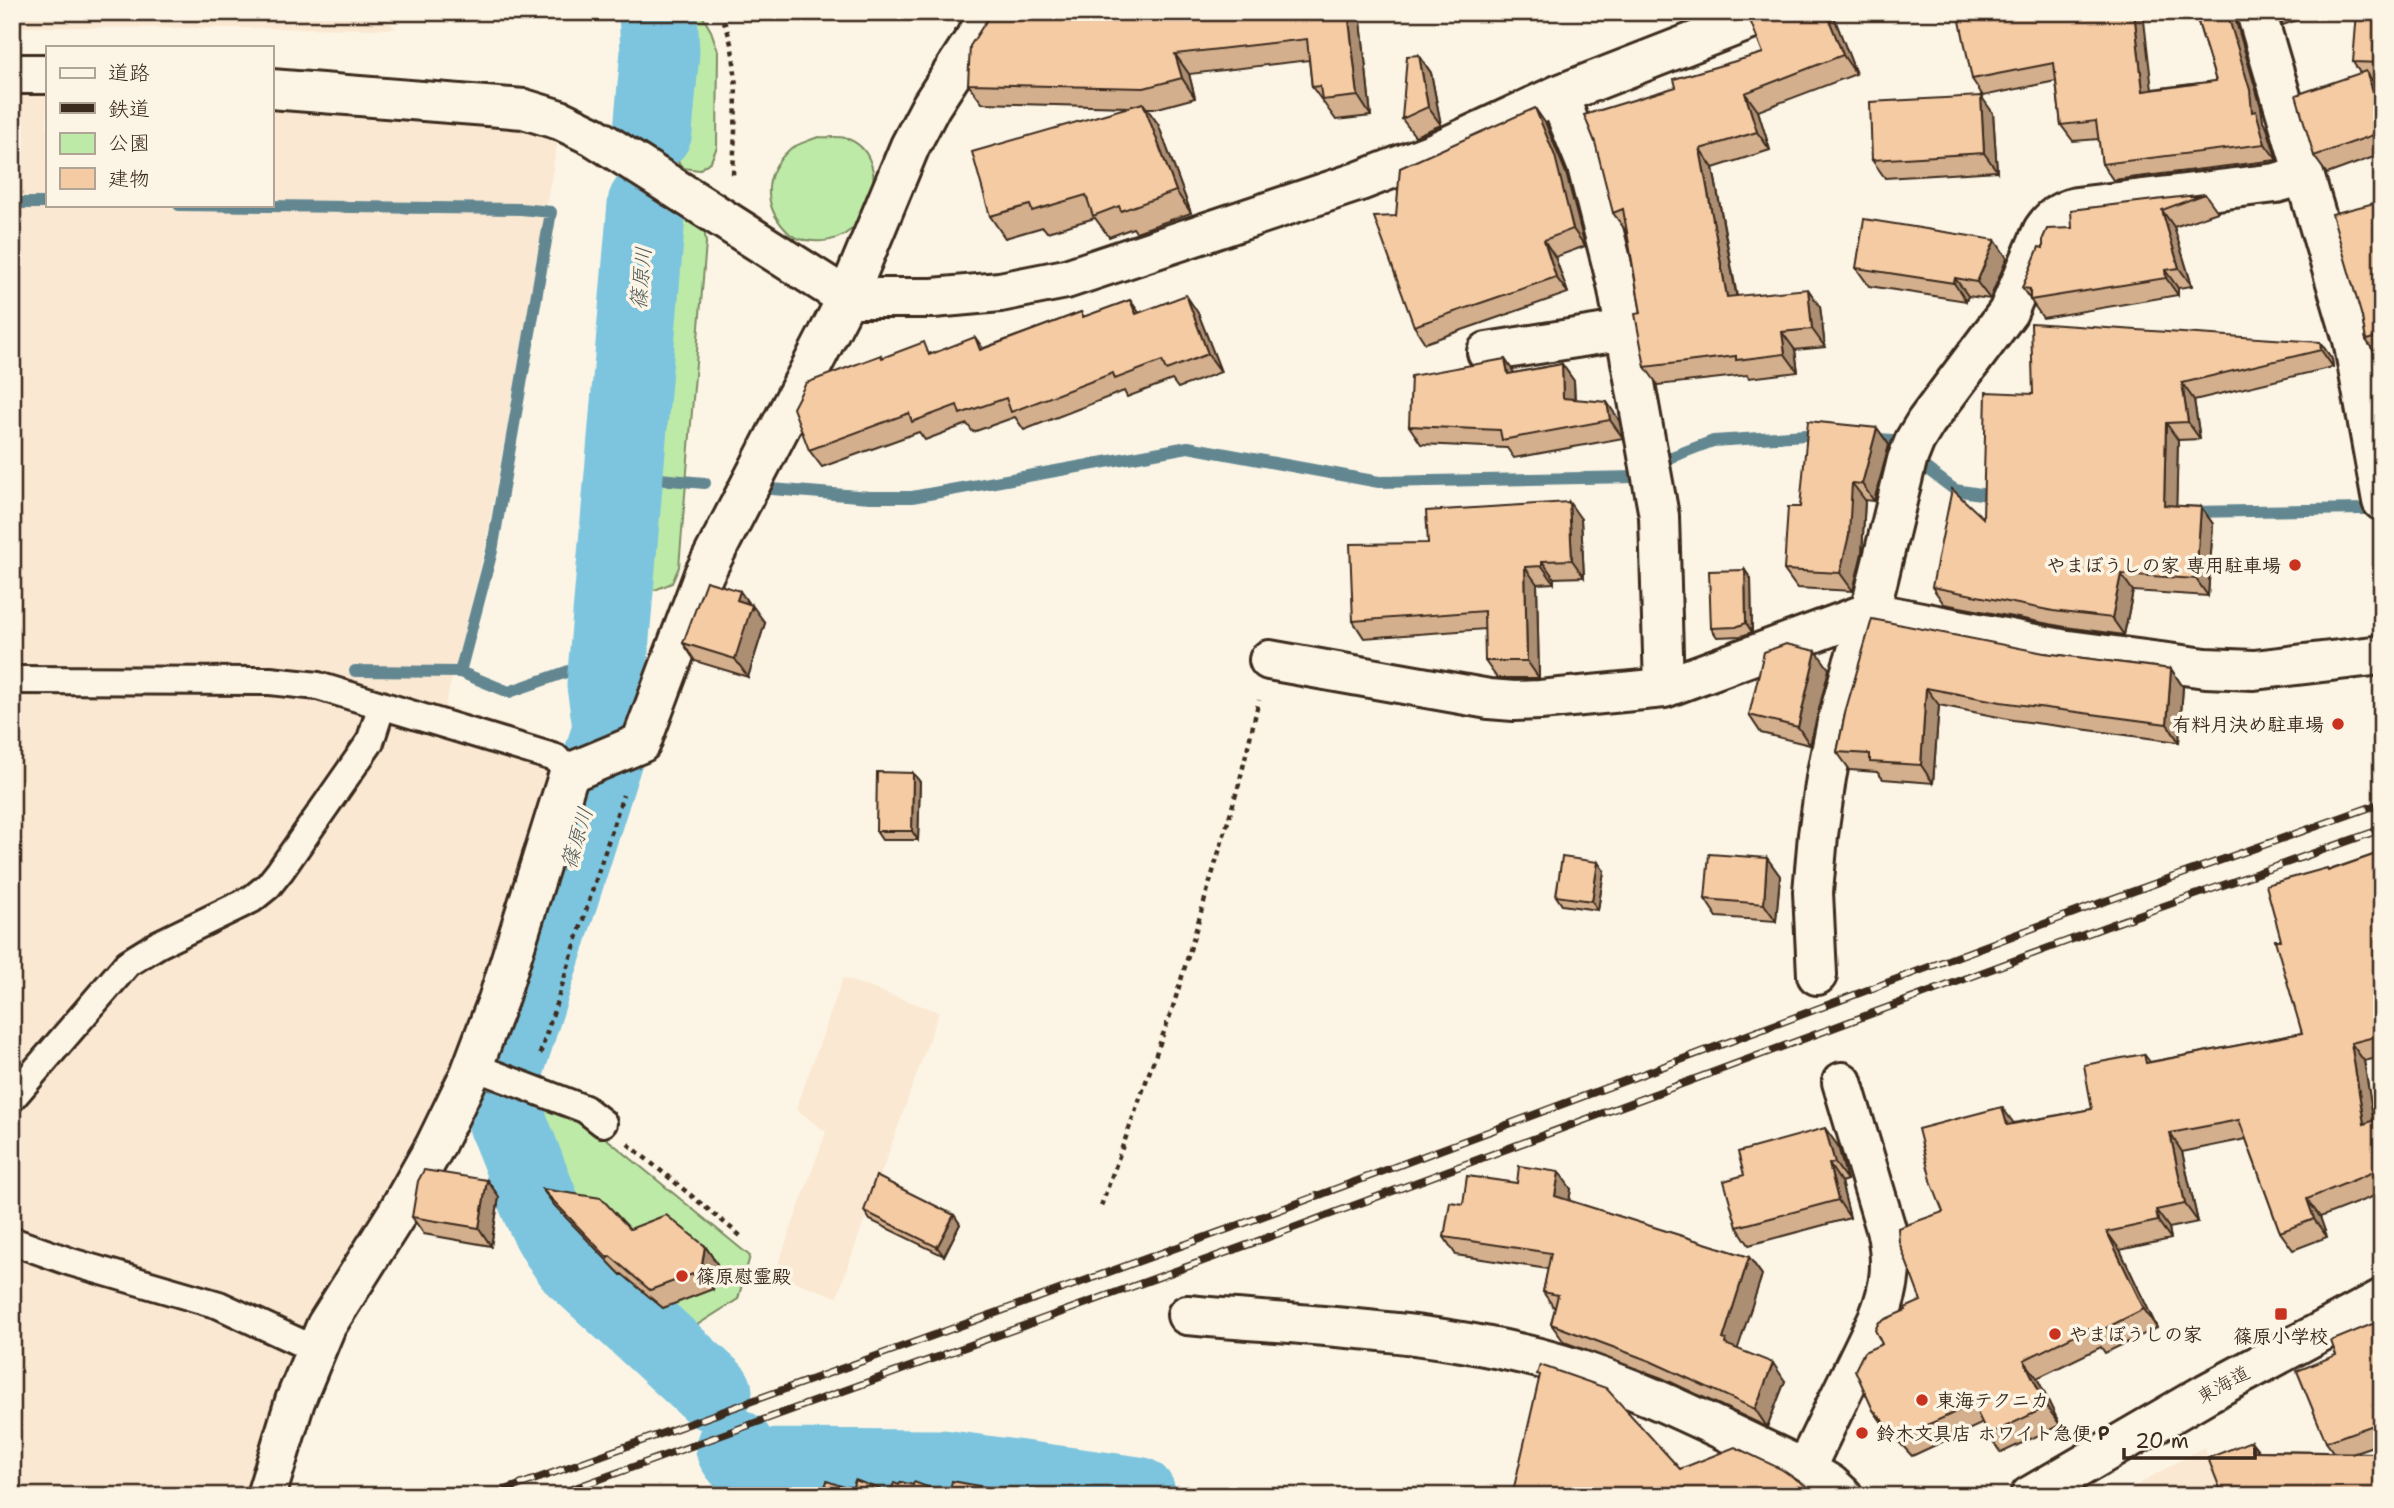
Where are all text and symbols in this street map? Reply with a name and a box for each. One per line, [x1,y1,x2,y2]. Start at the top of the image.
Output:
legend [46,46,273,206]
text: 道路 [108,59,150,87]
text: 鉄道 [108,95,150,123]
text: 公園 [108,129,150,157]
text: 建物 [108,165,150,193]
water label: 篠原川 [624,245,658,311]
place label: やまぼうしの家 専用駐車場 [2046,553,2281,578]
marker: やまぼうしの家 専用駐車場 [2287,557,2303,573]
place label: 有料月決め駐車場 [2172,712,2324,737]
marker: 有料月決め駐車場 [2330,716,2346,732]
water label: 篠原川 [554,804,600,872]
place label: 篠原慰霊殿 [696,1264,791,1289]
marker: 篠原慰霊殿 [674,1268,690,1284]
marker: 篠原小学校 [2273,1306,2289,1322]
place label: やまぼうしの家 [2069,1322,2202,1347]
place label: 篠原小学校 [2233,1324,2329,1349]
marker: やまぼうしの家 [2047,1326,2063,1342]
street label: 東海道 [2192,1360,2254,1409]
place label: 東海テクニカ [1936,1388,2049,1413]
marker: 東海テクニカ [1914,1392,1930,1408]
scale bar [2124,1417,2256,1461]
place label: 鈴木文具店 ホワイト急便 P [1876,1421,2110,1446]
marker: 鈴木文具店 ホワイト急便 P [1854,1425,1870,1441]
text: 20 m [2135,1427,2189,1455]

